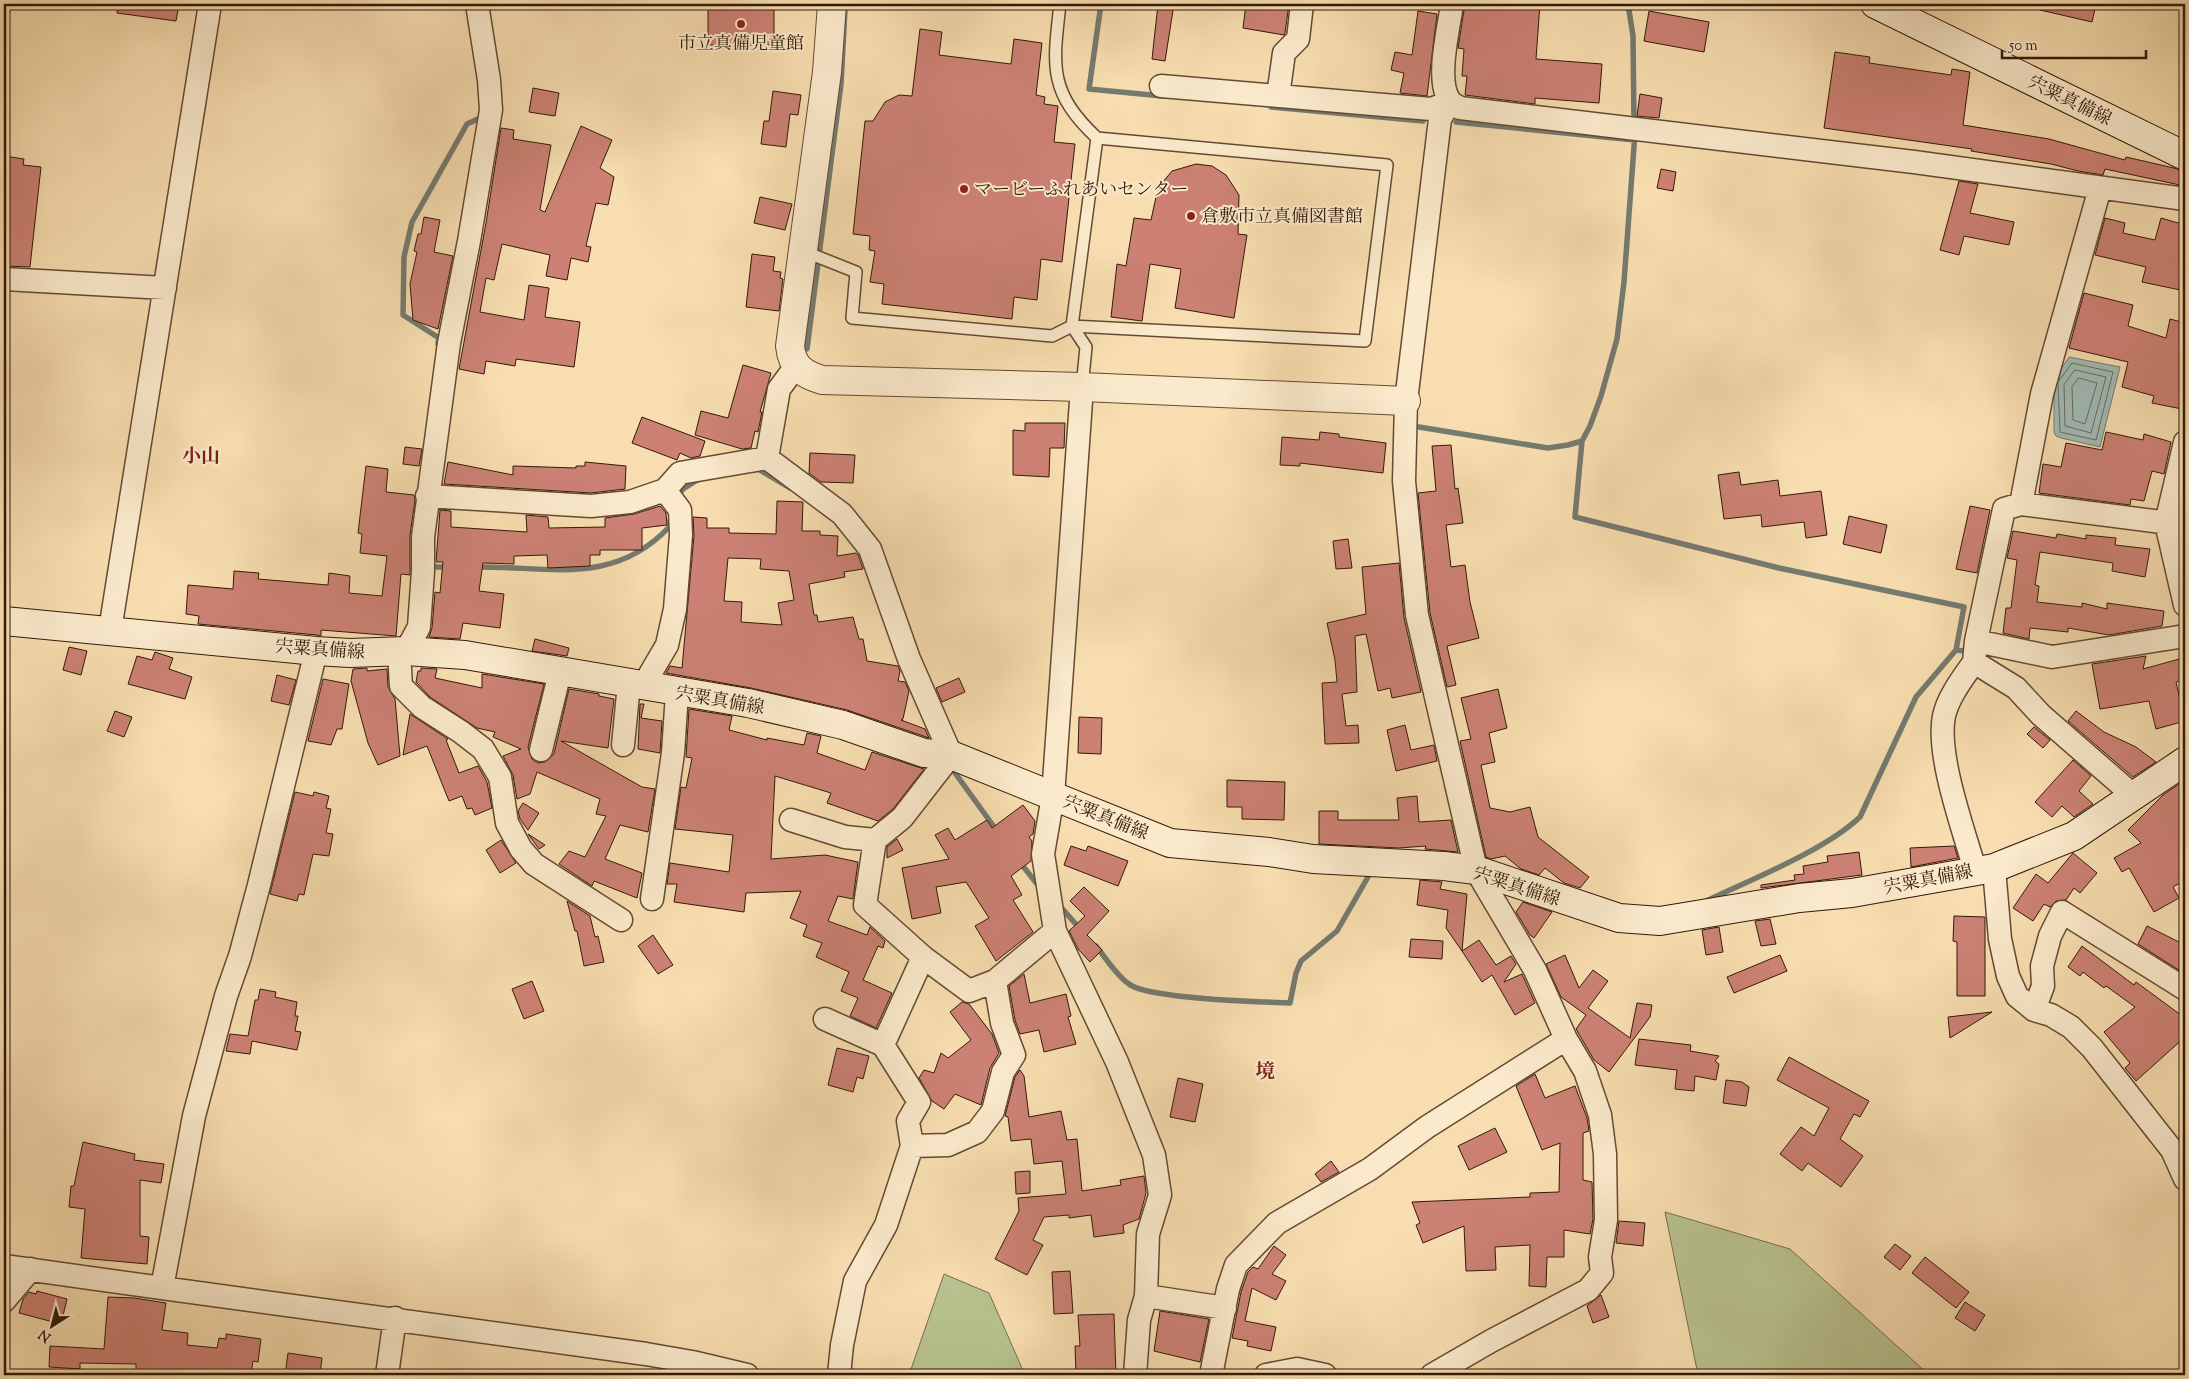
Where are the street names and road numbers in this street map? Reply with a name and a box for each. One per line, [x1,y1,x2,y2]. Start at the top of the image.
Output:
street label: 宍粟真備線 [2023,70,2115,133]
street label: 宍粟真備線 [274,635,366,667]
street label: 宍粟真備線 [673,681,766,723]
street label: 宍粟真備線 [1059,790,1152,848]
street label: 宍粟真備線 [1882,860,1975,902]
street label: 宍粟真備線 [1470,862,1563,914]

